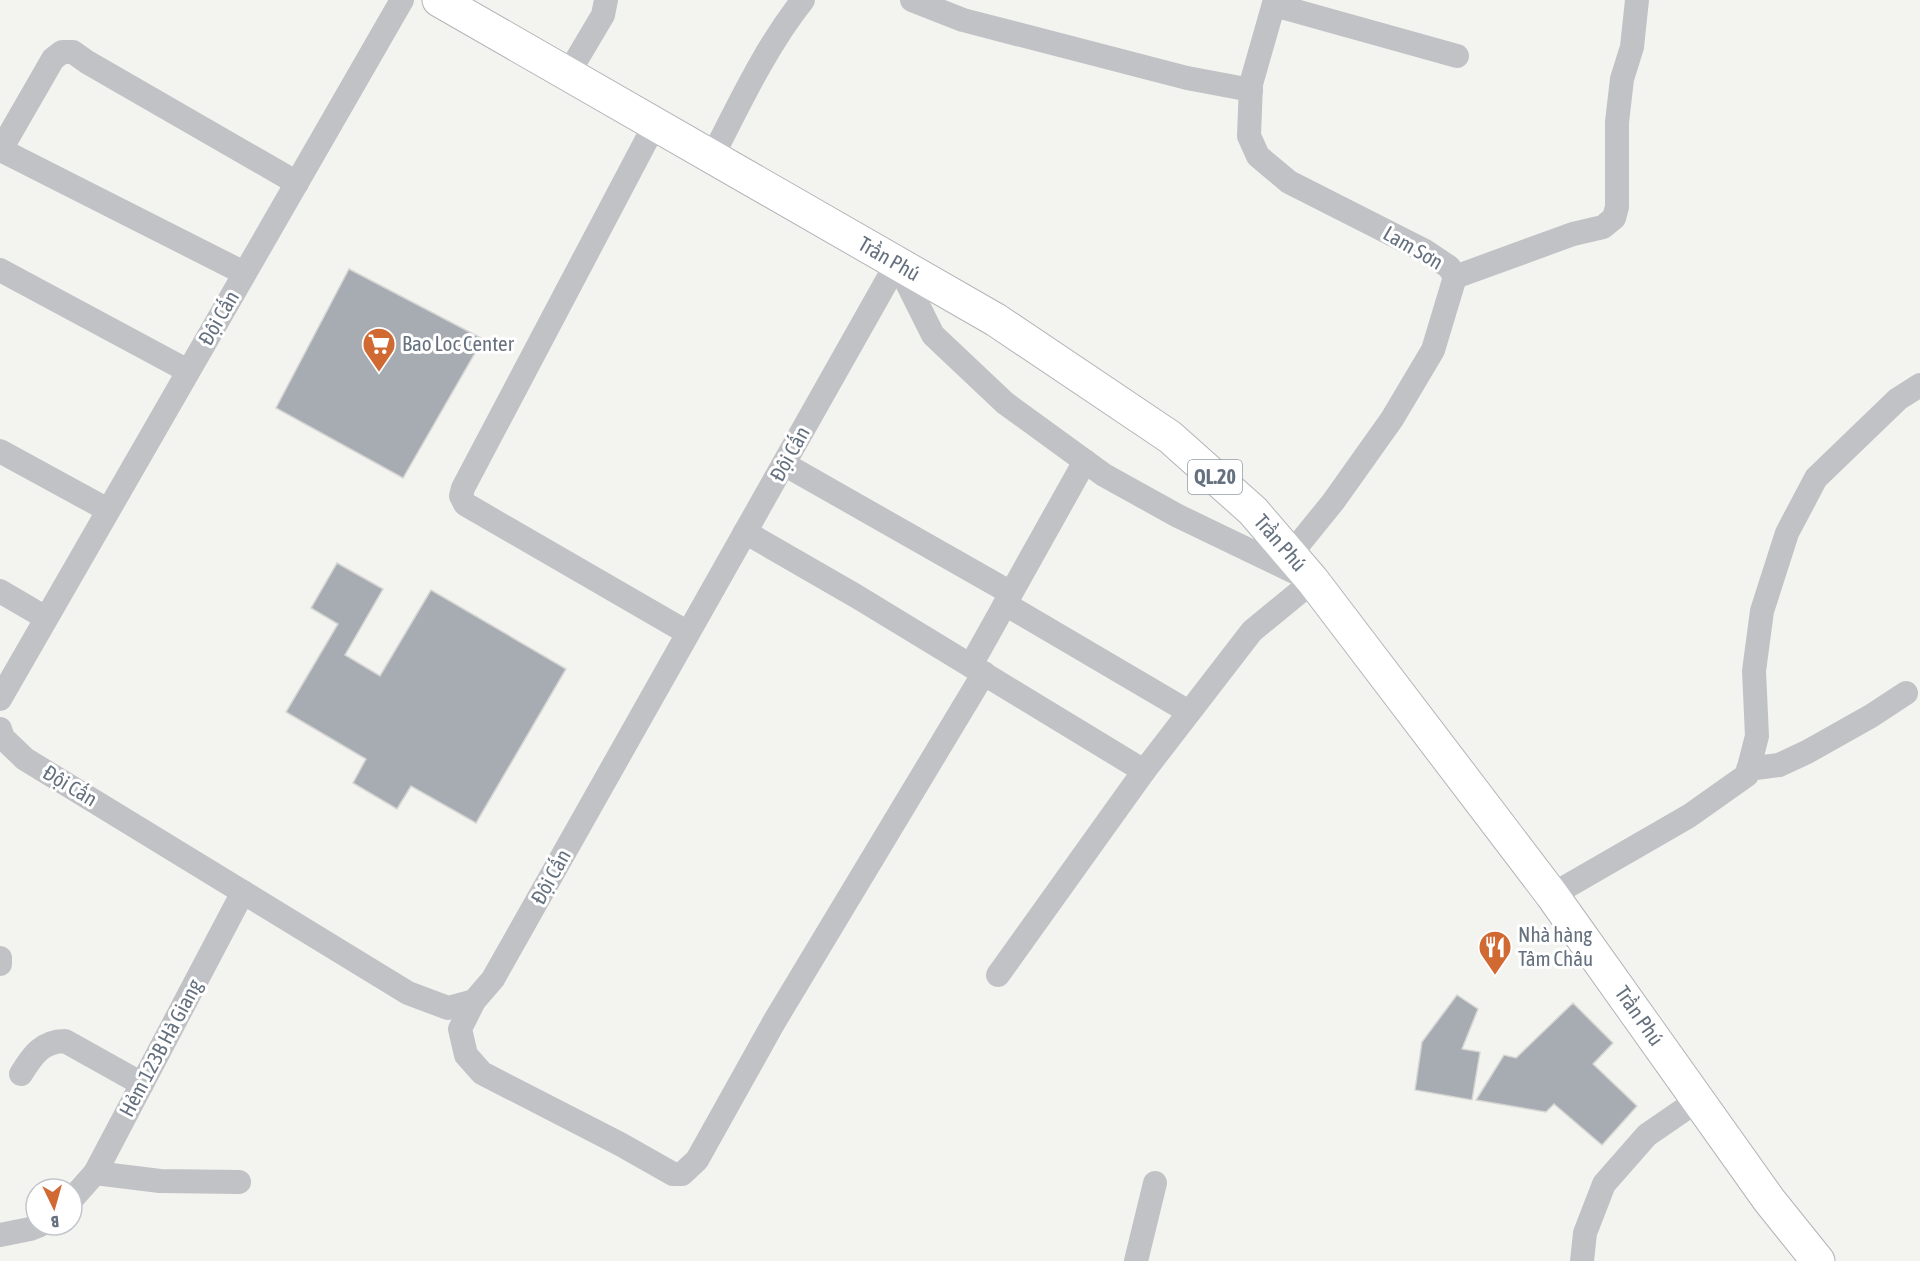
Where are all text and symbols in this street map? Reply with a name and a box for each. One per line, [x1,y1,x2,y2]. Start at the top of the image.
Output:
street label: Lam Sơn [1379,221,1448,274]
street label: Trần Phú [854,231,925,285]
street label: Đội Cấn [193,286,243,349]
supermarket icon: Bao Loc Center [361,326,397,373]
place label: Bao Loc Center [402,331,515,355]
street label: Đội Cấn [764,422,814,485]
road number: QL.20 [1188,460,1242,494]
street label: Trần Phú [1250,509,1312,576]
street label: Đội Cấn [39,760,102,811]
street label: Đội Cấn [525,845,575,908]
place label: Nhà hàng Tâm Châu [1518,922,1593,970]
restaurant icon: Nhà hàng Tâm Châu [1477,929,1513,976]
street label: Hẻm 123B Hà Giang [114,975,206,1120]
street label: Trần Phú [1611,981,1669,1050]
north arrow [24,1177,84,1237]
text: B [50,1213,60,1231]

